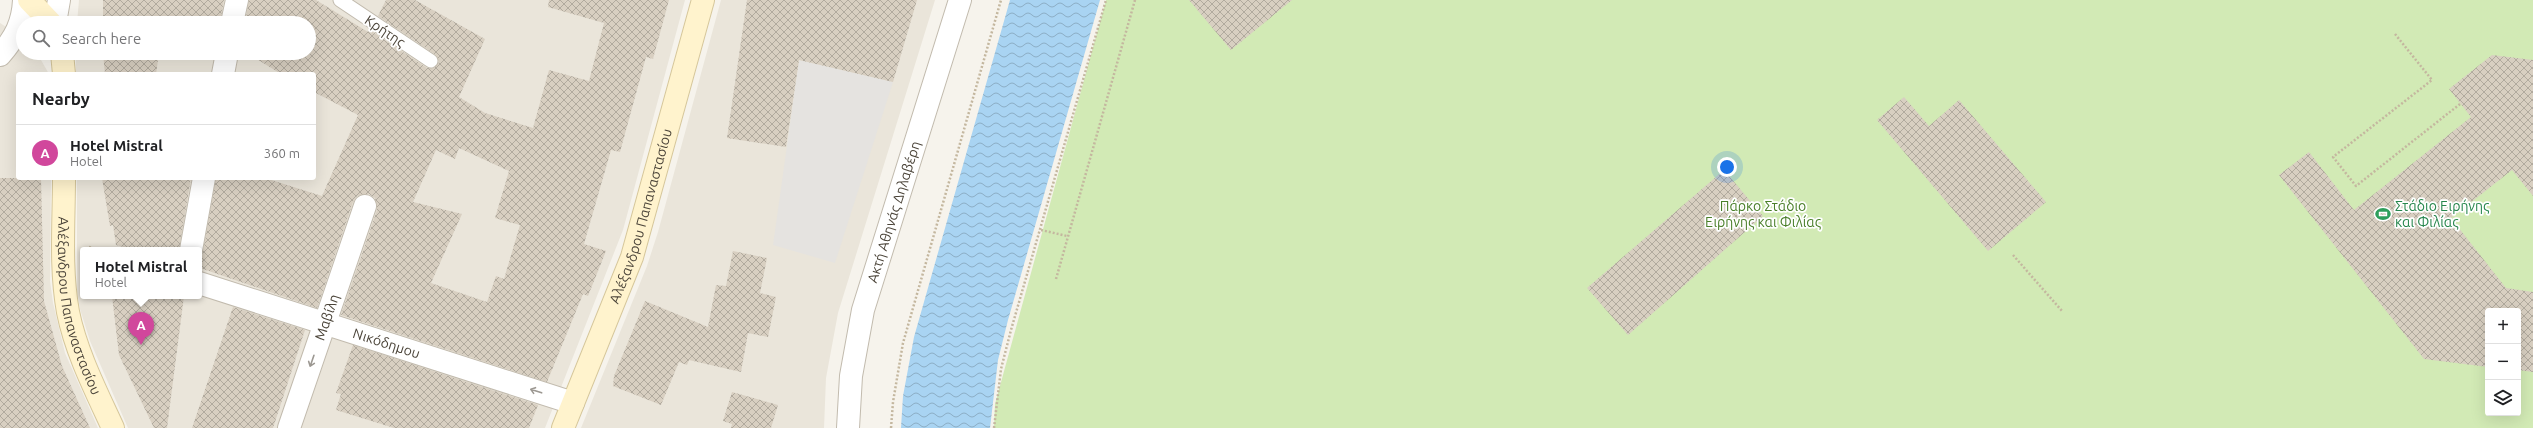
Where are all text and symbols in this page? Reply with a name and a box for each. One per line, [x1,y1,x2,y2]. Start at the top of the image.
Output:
street label: Κρήτης [362,12,409,51]
search box [16,16,316,60]
icon: search [30,27,52,49]
text: Search here [62,30,141,47]
text: Nearby [32,89,90,108]
street label: Αλέξανδρου Παπαναστασίου [606,127,675,306]
text: Hotel Mistral [70,137,163,154]
street label: Ακτή Αθηνάς Δηλαβέρη [864,139,923,285]
text: A [40,146,50,160]
text: 360 m [264,146,300,160]
text: Hotel [70,154,102,168]
your location [1717,157,1737,177]
park label: Πάρκο Στάδιο Ειρήνης και Φιλίας [1705,198,1822,230]
place label: Στάδιο Ειρήνης και Φιλίας [2395,198,2490,230]
sports icon: Στάδιο Ειρήνης και Φιλίας [2374,205,2392,223]
street label: Αλέξανδρου Παπαναστασίου [55,217,104,397]
popup [80,247,202,299]
text: Hotel Mistral [95,258,187,275]
text: Hotel [95,275,127,289]
street label: Μαβίλη [312,292,342,343]
map controls [2485,308,2521,416]
button: + [2485,308,2521,344]
pin: A [128,312,154,345]
street label: Νικόδημου [351,325,422,361]
button: − [2485,344,2521,380]
one-way arrow [308,355,316,367]
button: layers [2485,380,2521,416]
one-way arrow [530,387,543,394]

